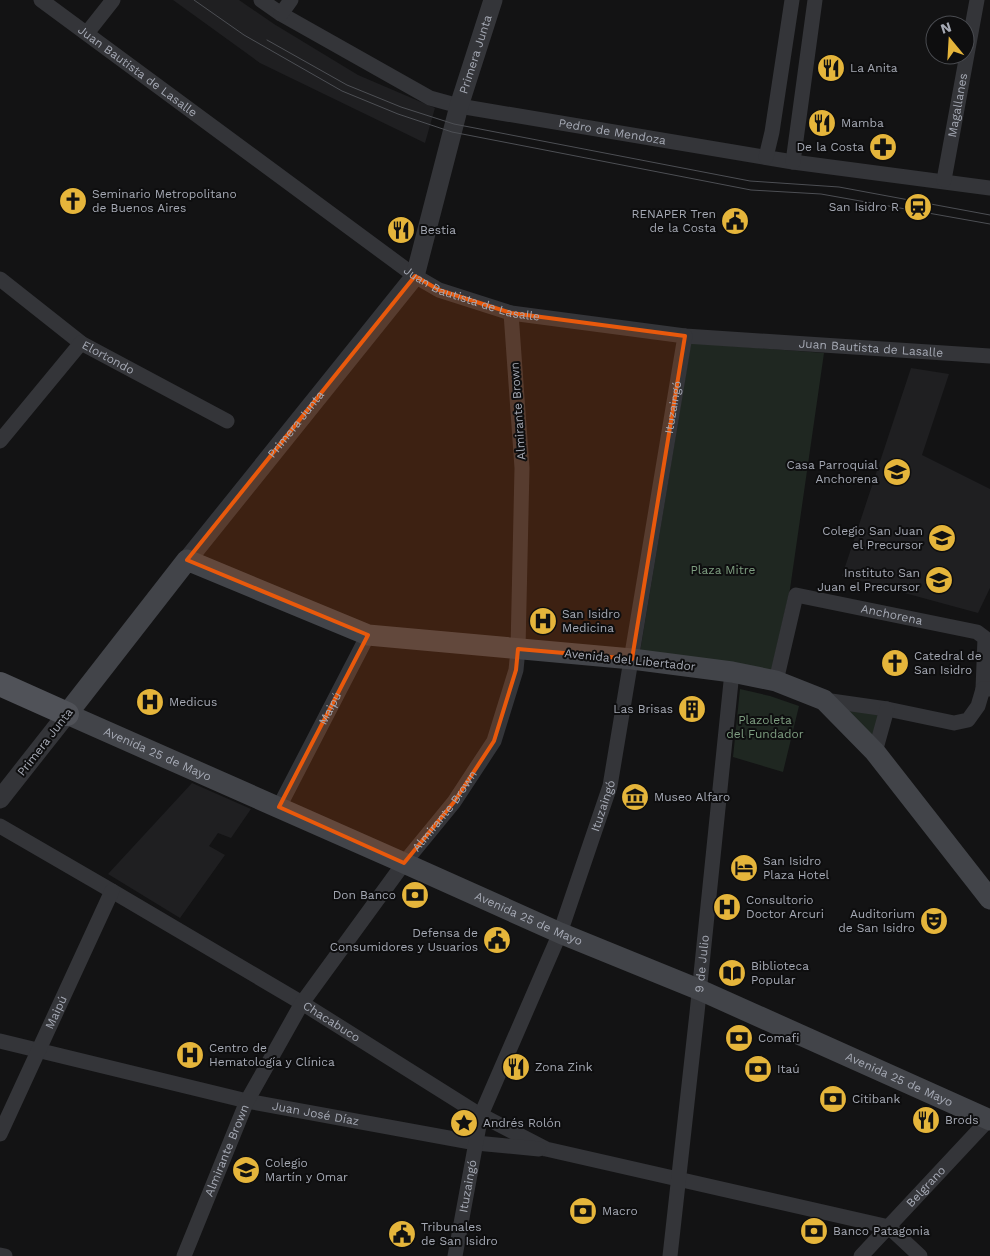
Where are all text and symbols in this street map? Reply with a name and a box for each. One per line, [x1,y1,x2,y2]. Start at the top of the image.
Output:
street label: Primera Junta [456,13,495,96]
north arrow [925,15,975,65]
text: N [939,18,953,37]
street label: Juan Bautista de Lasalle [75,23,200,120]
restaurant icon: La Anita [816,53,846,83]
place label: La Anita [850,61,898,75]
street label: Magallanes [945,72,970,138]
restaurant icon: Mamba [807,108,837,138]
street label: Pedro de Mendoza [558,116,667,148]
place label: Mamba [841,116,884,130]
pharmacy icon: De la Costa [868,132,898,162]
place label: De la Costa [796,140,864,154]
church icon: Seminario Metropolitano de Buenos Aires [58,186,88,216]
place label: Seminario Metropolitano de Buenos Aires [92,187,237,215]
station icon: San Isidro R [903,192,933,222]
place label: San Isidro R [829,200,899,214]
public building icon: RENAPER Tren de la Costa [720,206,750,236]
place label: RENAPER Tren de la Costa [631,207,716,235]
restaurant icon: Bestia [386,215,416,245]
place label: Bestia [420,223,456,237]
street label: Juan Bautista de Lasalle [401,263,541,324]
street label: Juan Bautista de Lasalle [798,336,944,360]
street label: Elortondo [79,338,137,377]
street label: Almirante Brown [508,362,528,460]
street label: Ituzaingó [662,380,684,435]
street label: Primera Junta [265,388,327,461]
school or university icon: Casa Parroquial Anchorena [882,457,912,487]
place label: Casa Parroquial Anchorena [787,458,878,486]
school or university icon: Colegio San Juan el Precursor [927,523,957,553]
place label: Colegio San Juan el Precursor [822,524,923,552]
park label: Plaza Mitre [691,563,756,577]
school or university icon: Instituto San Juan el Precursor [924,565,954,595]
place label: Instituto San Juan el Precursor [817,566,920,594]
street label: Anchorena [860,601,924,628]
hospital icon: San Isidro Medicina [528,606,558,636]
place label: San Isidro Medicina [562,607,620,635]
street label: Avenida del Libertador [564,646,696,674]
church icon: Catedral de San Isidro [880,648,910,678]
place label: Catedral de San Isidro [914,649,982,677]
hospital icon: Medicus [135,687,165,717]
street label: Maipú [316,690,344,727]
building icon: Las Brisas [677,694,707,724]
place label: Medicus [169,695,217,709]
place label: Las Brisas [613,702,673,716]
street label: Primera Junta [14,705,76,779]
park label: Plazoleta del Fundador [726,713,804,741]
street label: Avenida 25 de Mayo [101,724,213,784]
street label: Almirante Brown [409,768,480,854]
street label: Ituzaingó [588,779,618,833]
museum icon: Museo Alfaro [620,782,650,812]
place label: Museo Alfaro [654,790,730,804]
hotel icon: San Isidro Plaza Hotel [729,853,759,883]
place label: San Isidro Plaza Hotel [763,854,830,882]
bank icon: Don Banco [400,880,430,910]
place label: Don Banco [333,888,396,902]
street label: Avenida 25 de Mayo [473,889,584,948]
hospital icon: Consultorio Doctor Arcuri [712,892,742,922]
place label: Consultorio Doctor Arcuri [746,893,824,921]
theatre icon: Auditorium de San Isidro [919,906,949,936]
place label: Auditorium de San Isidro [838,907,915,935]
public building icon: Defensa de Consumidores y Usuarios [482,925,512,955]
place label: Defensa de Consumidores y Usuarios [330,926,478,954]
street label: 9 de Julio [692,934,712,993]
library icon: Biblioteca Popular [717,958,747,988]
place label: Biblioteca Popular [751,959,809,987]
street label: Maipú [42,993,70,1031]
street label: Chacabuco [300,998,363,1045]
bank icon: Comafi [724,1023,754,1053]
place label: Comafi [758,1031,800,1045]
hospital icon: Centro de Hematología y Clínica [175,1040,205,1070]
place label: Centro de Hematología y Clínica [209,1041,335,1069]
street label: Avenida 25 de Mayo [843,1049,955,1109]
restaurant icon: Zona Zink [501,1052,531,1082]
bank icon: Itaú [743,1054,773,1084]
place label: Zona Zink [535,1060,593,1074]
place label: Itaú [777,1062,800,1076]
bank icon: Citibank [818,1084,848,1114]
place label: Citibank [852,1092,900,1106]
street label: Juan José Díaz [271,1099,360,1128]
street label: Almirante Brown [202,1102,252,1199]
restaurant icon: Brods [911,1105,941,1135]
place icon: Andrés Rolón [449,1108,479,1138]
place label: Brods [945,1113,979,1127]
place label: Andrés Rolón [483,1116,561,1130]
school or university icon: Colegio Martín y Omar [231,1155,261,1185]
place label: Colegio Martín y Omar [265,1156,348,1184]
street label: Ituzaingó [456,1159,480,1214]
street label: Belgrano [903,1163,948,1210]
bank icon: Macro [568,1196,598,1226]
place label: Macro [602,1204,638,1218]
bank icon: Banco Patagonia [799,1216,829,1246]
public building icon: Tribunales de San Isidro [387,1219,417,1249]
place label: Tribunales de San Isidro [421,1220,498,1248]
place label: Banco Patagonia [833,1224,930,1238]

